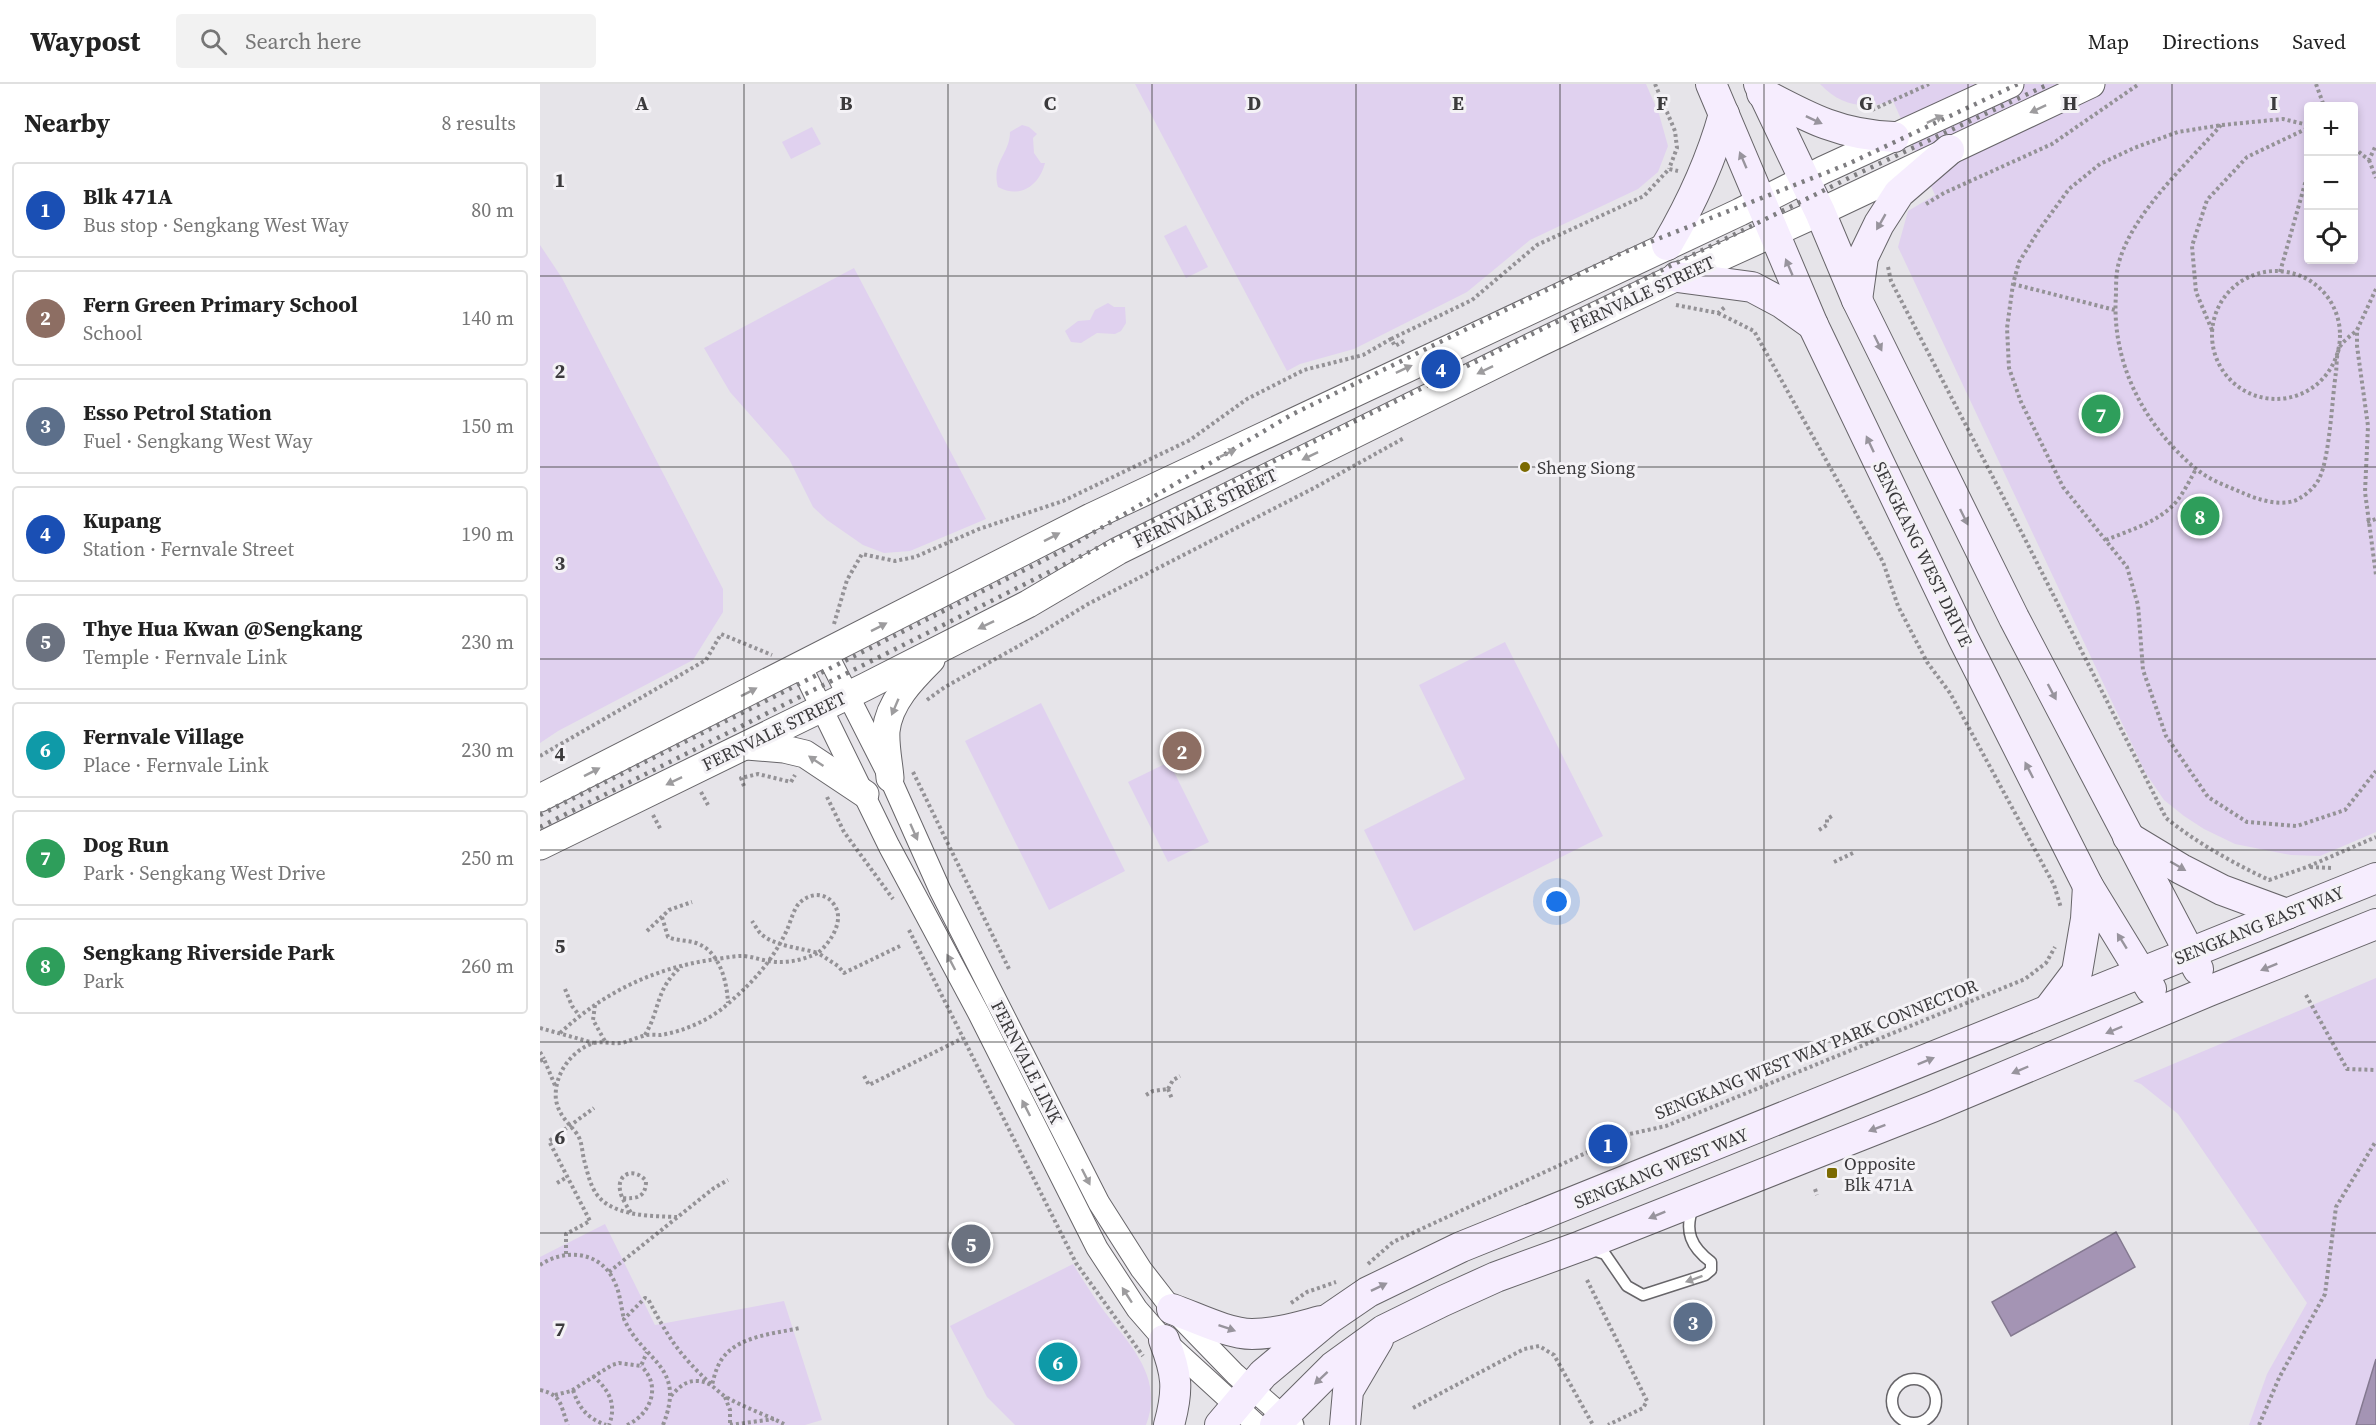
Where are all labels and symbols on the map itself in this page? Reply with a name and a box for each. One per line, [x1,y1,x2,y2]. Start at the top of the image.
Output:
text: A [635,89,649,117]
text: B [839,89,853,117]
text: C [1044,89,1056,117]
text: D [1247,89,1261,117]
text: E [1452,89,1464,117]
text: F [1656,89,1668,117]
text: G [1859,89,1873,117]
text: H [2062,89,2078,117]
text: I [2270,89,2278,117]
one-way arrow [2030,104,2047,113]
one-way arrow [1926,114,1943,123]
one-way arrow [1806,115,1823,124]
one-way arrow [1738,151,1747,169]
text: 1 [555,166,565,194]
one-way arrow [1875,214,1886,230]
street label: FERNVALE STREET [1565,249,1719,339]
one-way arrow [1784,257,1794,275]
one-way arrow [1873,334,1882,351]
pin: 4 [1422,346,1460,392]
text: 2 [555,357,566,385]
one-way arrow [1395,365,1412,374]
one-way arrow [1476,365,1493,374]
pin: 7 [2082,392,2120,436]
one-way arrow [1865,435,1874,452]
one-way arrow [1219,448,1236,457]
one-way arrow [1301,451,1319,461]
place label: Sheng Siong [1537,455,1635,480]
street label: SENGKANG WEST DRIVE [1867,457,1979,651]
marker: Sheng Siong [1518,460,1532,474]
street label: FERNVALE STREET [1129,462,1281,554]
pin: 8 [2180,494,2220,538]
one-way arrow [1959,509,1969,526]
one-way arrow [1044,532,1061,542]
text: 3 [555,549,566,577]
one-way arrow [977,620,994,630]
one-way arrow [870,622,887,632]
one-way arrow [2047,683,2057,700]
street label: FERNVALE STREET [698,685,850,777]
one-way arrow [741,687,758,697]
one-way arrow [890,698,899,716]
pin: 2 [1162,728,1202,774]
text: 4 [555,740,566,768]
one-way arrow [809,755,825,767]
one-way arrow [2024,762,2034,779]
one-way arrow [583,767,601,777]
one-way arrow [665,776,682,785]
one-way arrow [909,823,918,840]
one-way arrow [2169,861,2186,871]
street label: SENGKANG EAST WAY [2170,879,2348,971]
your location [1542,887,1571,916]
text: 5 [555,932,566,960]
one-way arrow [2117,933,2128,949]
one-way arrow [946,953,956,970]
one-way arrow [2260,963,2278,972]
street label: SENGKANG WEST WAY PARK CONNECTOR [1651,973,1981,1125]
street label: FERNVALE LINK [985,996,1069,1128]
one-way arrow [2104,1025,2122,1035]
one-way arrow [1917,1056,1935,1066]
one-way arrow [2011,1066,2029,1075]
one-way arrow [1022,1099,1031,1116]
street label: SENGKANG WEST WAY [1570,1121,1752,1214]
pin: 1 [1588,1122,1628,1166]
text: 6 [555,1123,566,1151]
one-way arrow [1868,1123,1886,1133]
place label: Opposite Blk 471A [1844,1151,1916,1197]
marker: Opposite Blk 471A [1825,1166,1839,1180]
one-way arrow [1081,1168,1090,1185]
one-way arrow [1648,1211,1666,1220]
pin: 5 [952,1222,990,1266]
one-way arrow [1685,1275,1703,1284]
one-way arrow [1370,1282,1387,1291]
one-way arrow [1122,1287,1133,1303]
pin: 3 [1674,1300,1712,1344]
text: 7 [555,1315,566,1343]
one-way arrow [1218,1324,1236,1334]
pin: 6 [1038,1340,1078,1384]
one-way arrow [1314,1371,1329,1384]

